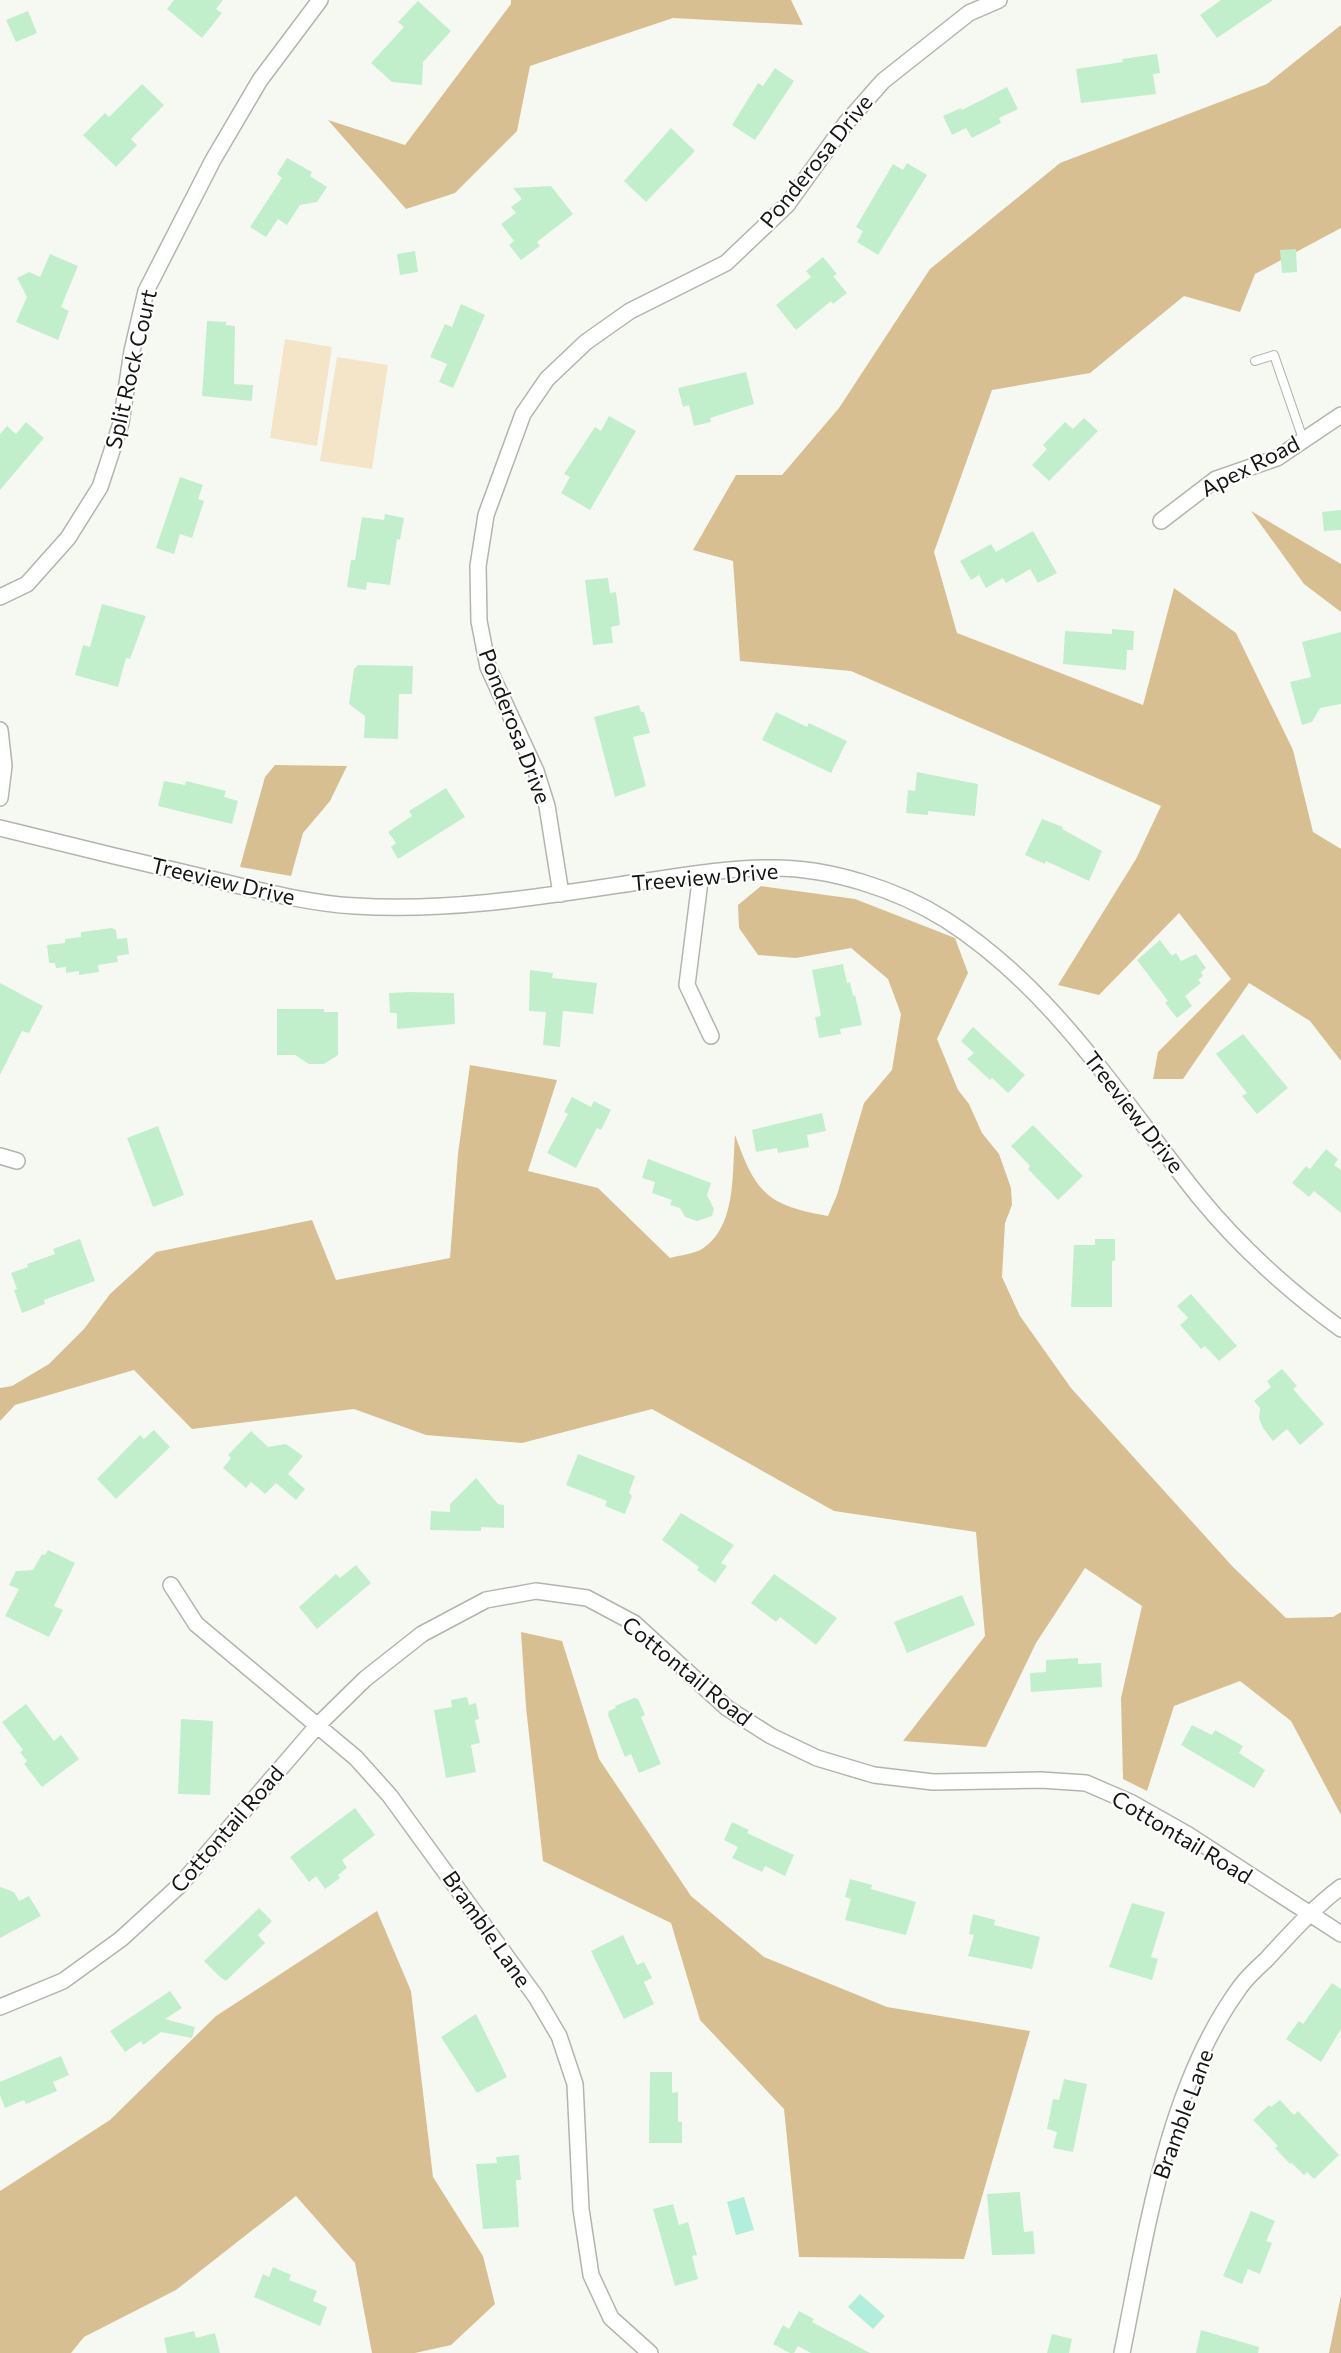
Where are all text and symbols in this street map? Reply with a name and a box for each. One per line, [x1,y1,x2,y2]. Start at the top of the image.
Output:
street label: Ponderosa Drive [754,89,878,233]
street label: Split Rock Court [99,286,162,451]
street label: Apex Road [1196,429,1304,502]
street label: Ponderosa Drive [474,645,557,807]
street label: Treeview Drive [149,851,298,910]
street label: Treeview Drive [631,857,779,896]
street label: Treeview Drive [1079,1046,1190,1178]
street label: Cottontail Road [617,1610,758,1731]
street label: Cottontail Road [164,1760,289,1898]
street label: Cottontail Road [1107,1784,1257,1889]
street label: Bramble Lane [437,1865,538,1992]
street label: Bramble Lane [1147,2045,1219,2182]

